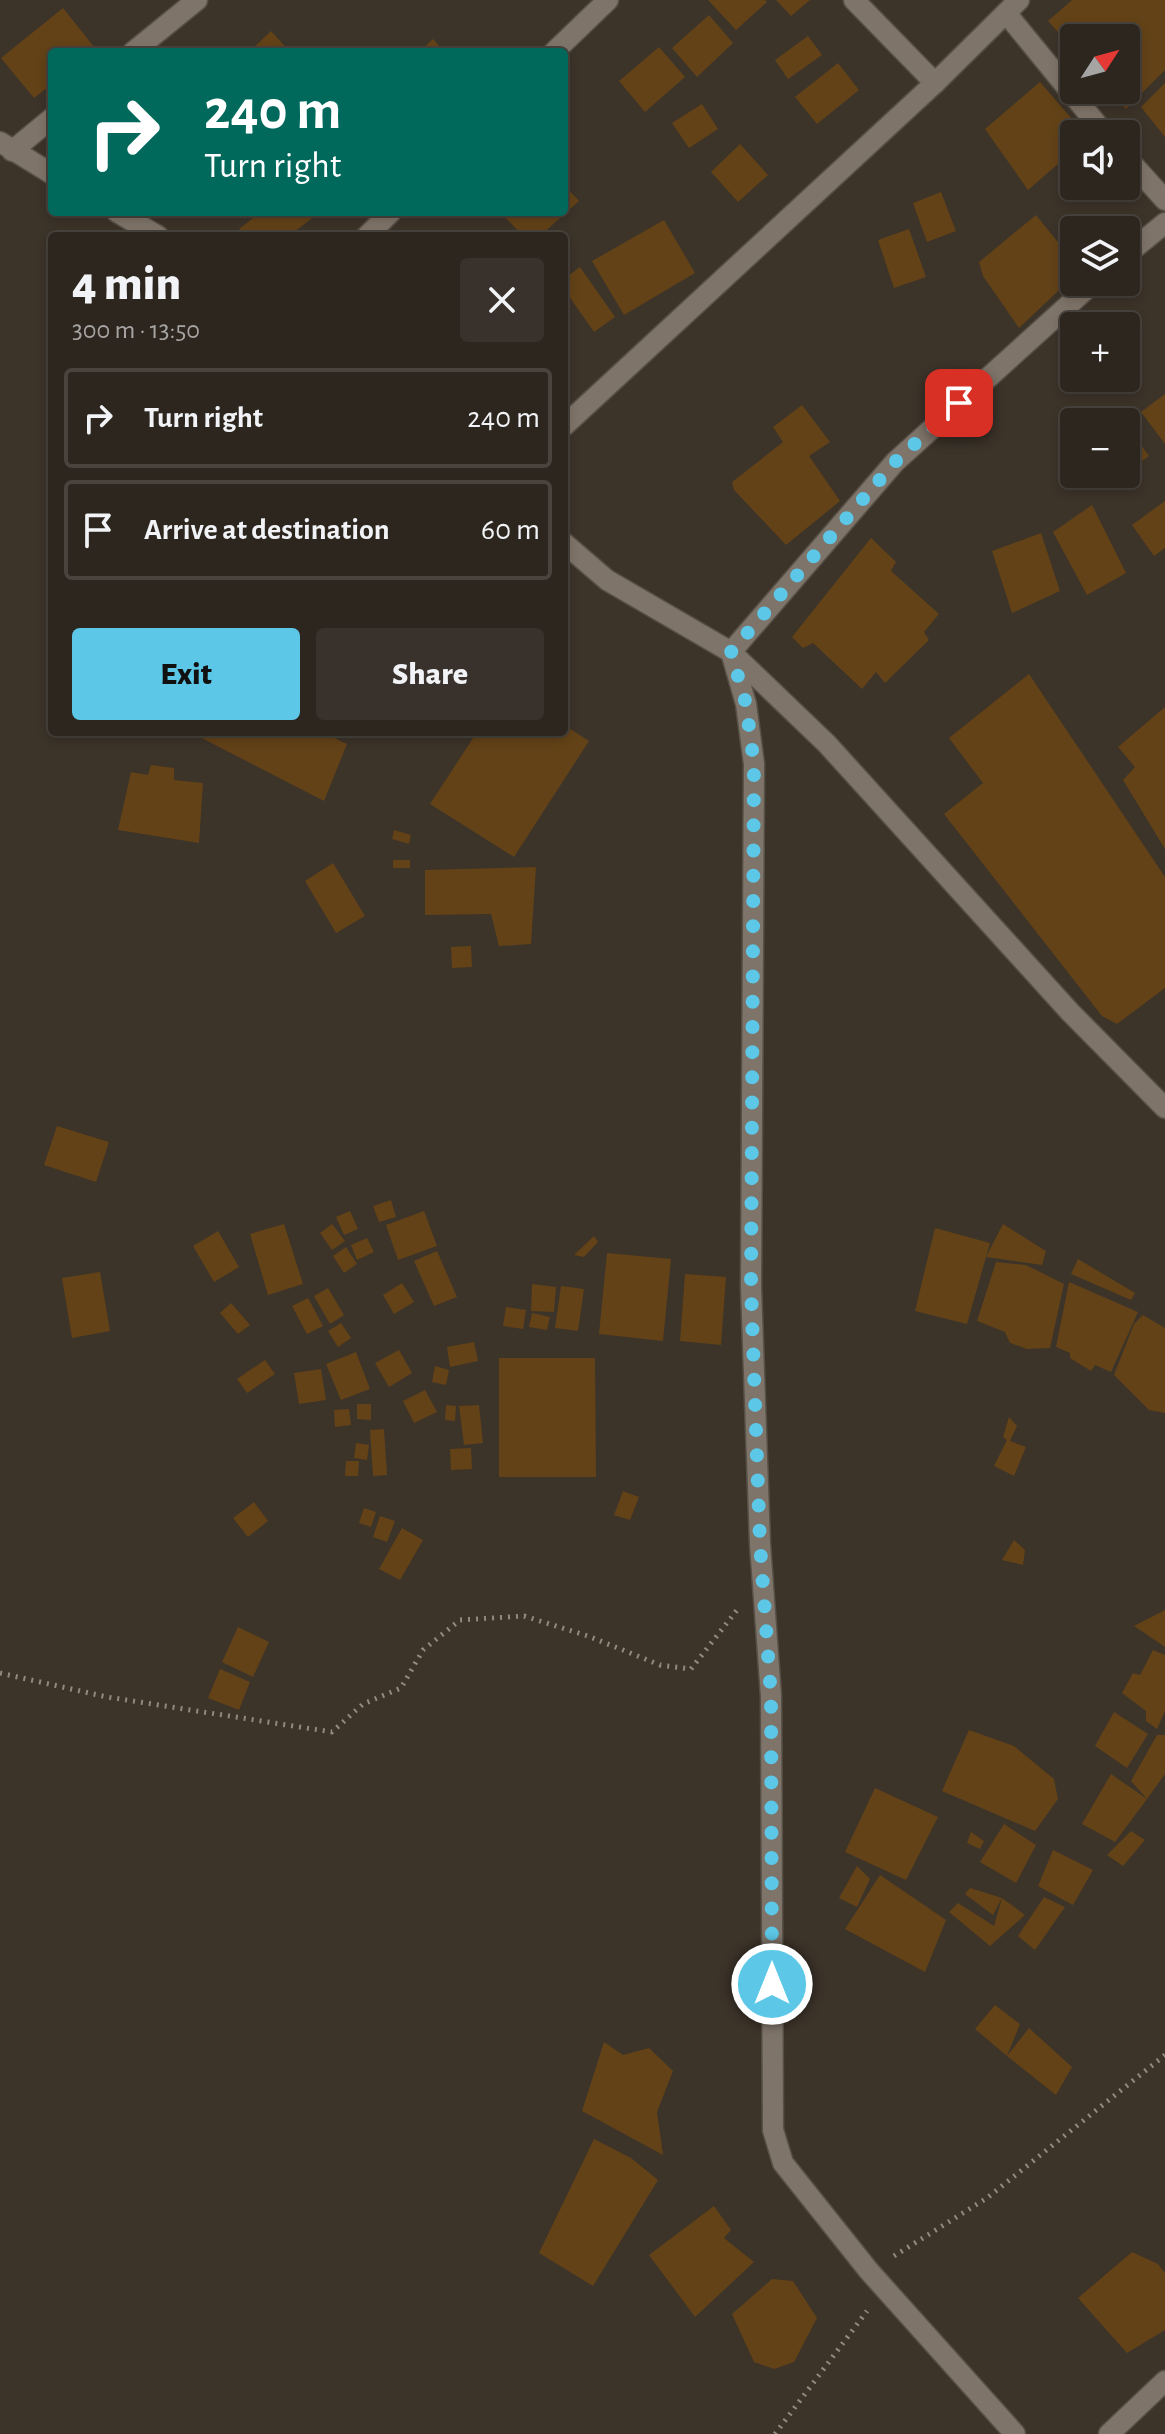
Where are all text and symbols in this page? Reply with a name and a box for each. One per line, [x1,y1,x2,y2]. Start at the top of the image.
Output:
north arrow [1060,24,1140,104]
map controls [1060,24,1140,488]
icon: right [72,80,176,184]
text: 240 m [204,83,341,139]
button: sound [1060,120,1140,200]
text: Turn right [204,148,341,184]
button: layers [1060,216,1140,296]
button: close [460,258,544,342]
text: 4 min [72,261,181,309]
button: + [1060,312,1140,392]
text: 300 m · 13:50 [72,317,200,343]
pin [925,369,993,437]
icon: arrive [937,381,981,425]
icon: right [76,396,120,440]
text: Turn right [144,403,263,433]
text: 240 m [467,403,540,433]
button: − [1060,408,1140,488]
icon: arrive [76,508,120,552]
text: Arrive at destination [144,515,390,545]
text: 60 m [481,515,540,545]
button: Exit [72,628,300,720]
button: Share [316,628,544,720]
position arrow [730,1942,814,2026]

